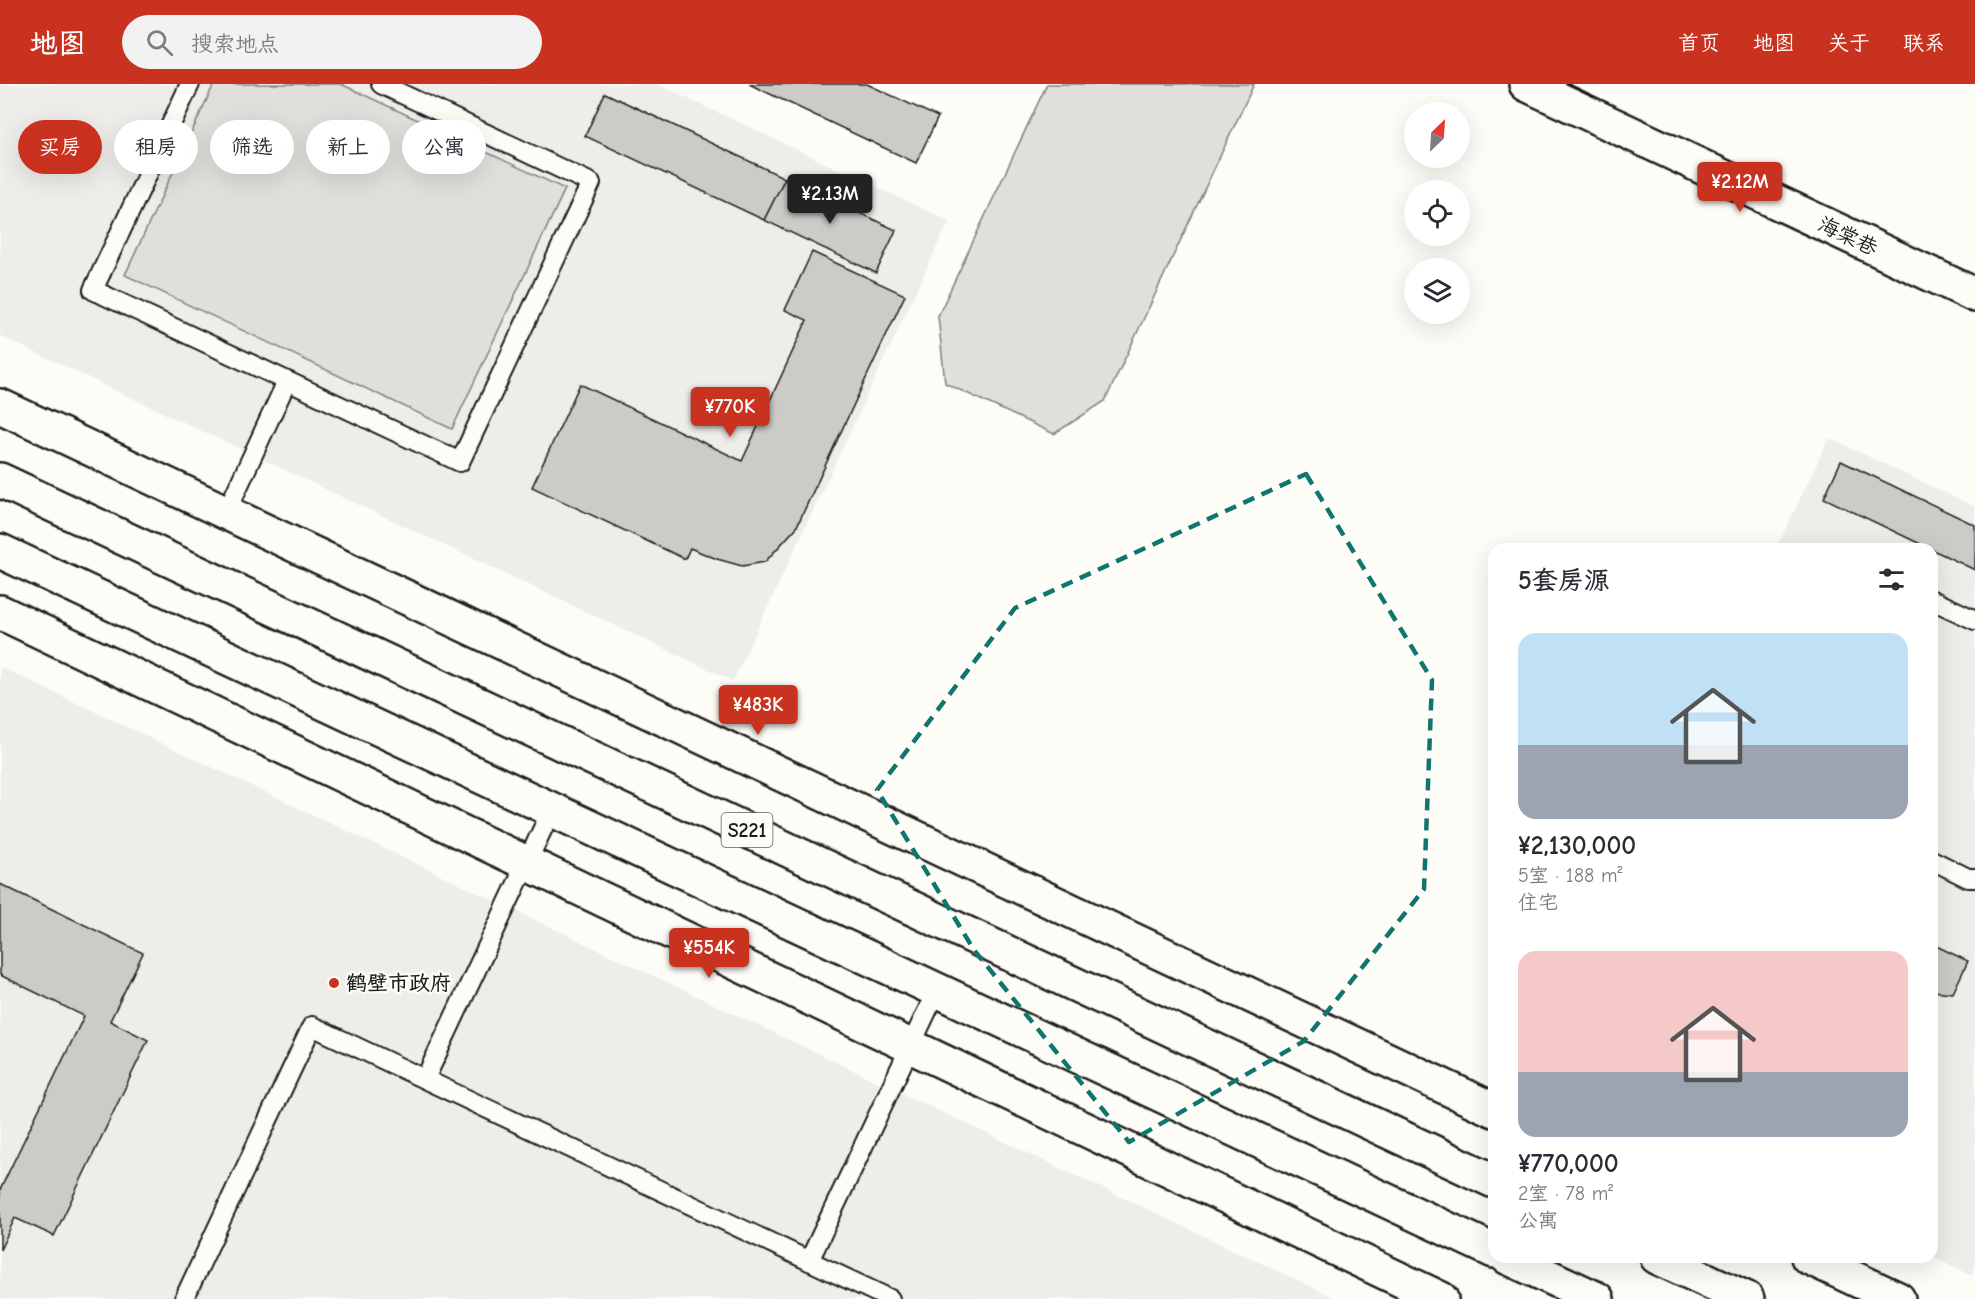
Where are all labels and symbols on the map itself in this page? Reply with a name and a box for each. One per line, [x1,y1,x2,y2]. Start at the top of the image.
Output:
north arrow [1404,102,1470,168]
pin: ¥2.12M [1691,162,1789,213]
pin: ¥2.13M [781,174,879,225]
street label: 海棠巷 [1814,212,1882,260]
pin: ¥770K [688,387,772,438]
pin: ¥483K [716,685,800,736]
road number: S221 [722,813,772,847]
pin: ¥554K [667,928,751,979]
place label: 鹤壁市政府 [346,971,451,995]
marker: 鹤壁市政府 [327,976,341,990]

